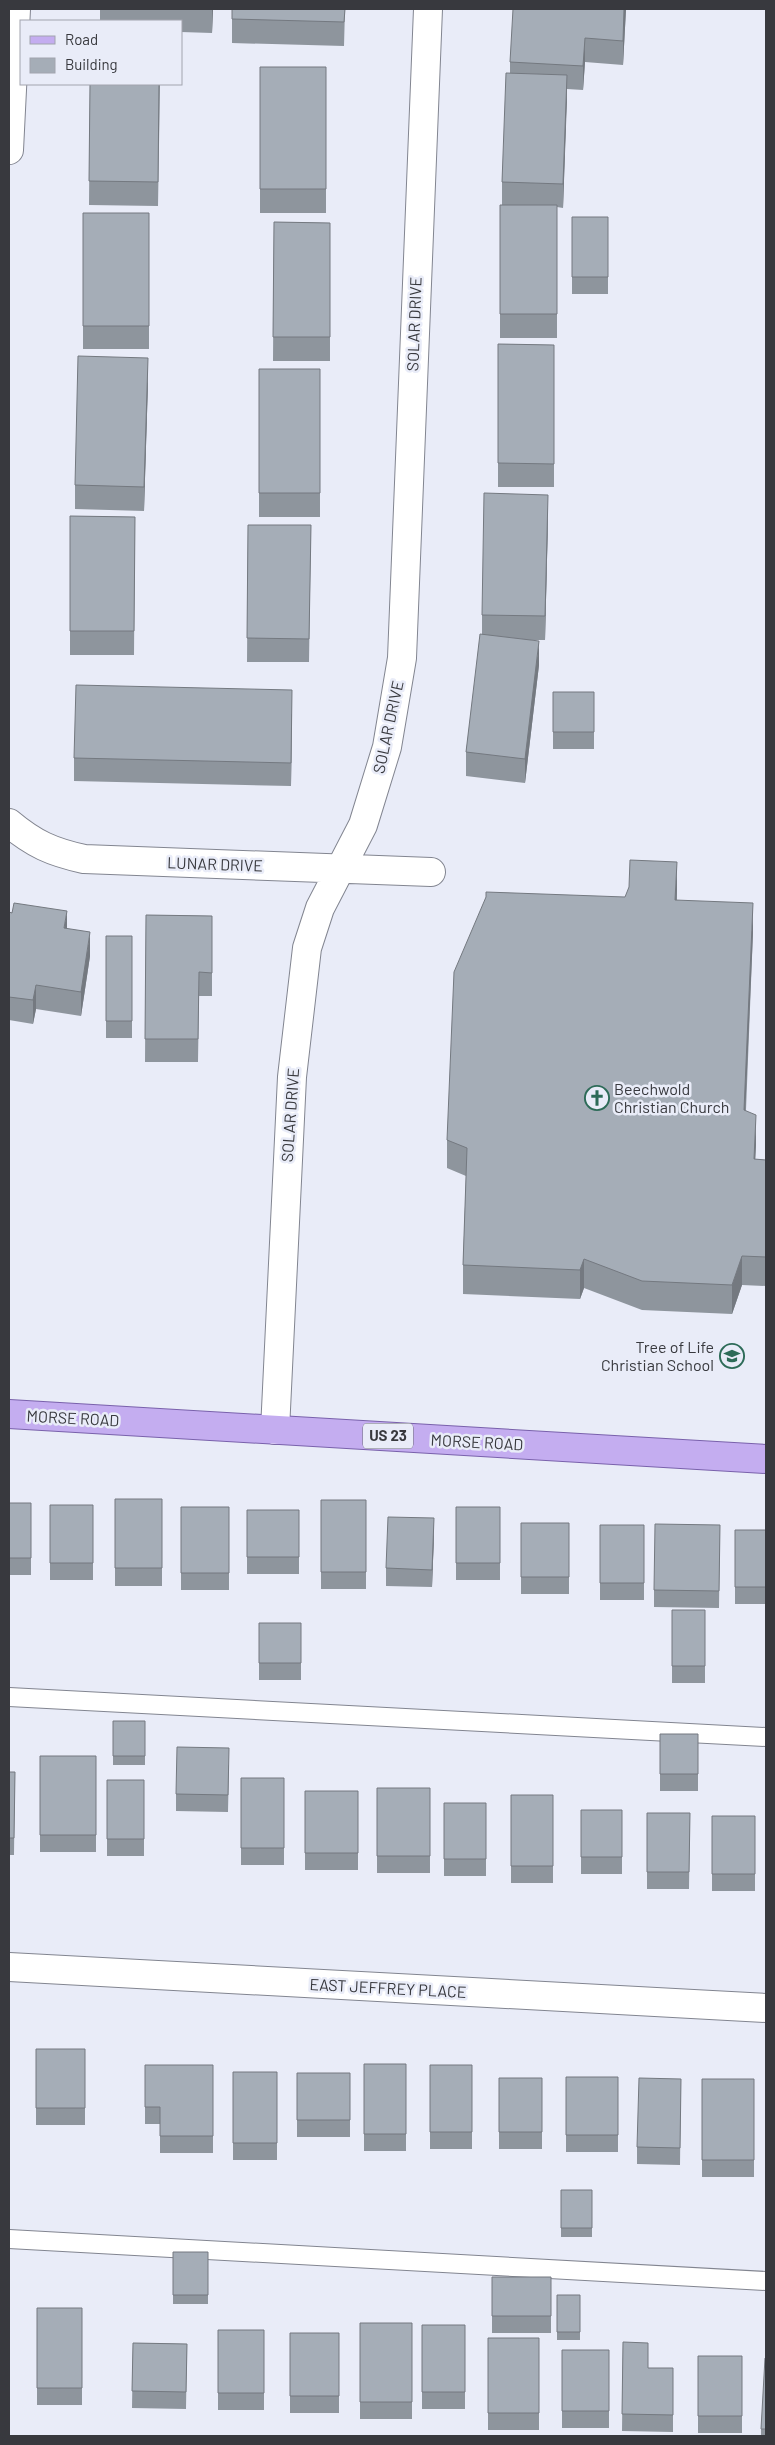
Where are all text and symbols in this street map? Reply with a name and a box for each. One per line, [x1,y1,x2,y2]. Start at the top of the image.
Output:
legend [20,20,182,85]
text: Road [65,30,98,48]
text: Building [65,55,118,73]
street label: SOLAR DRIVE [402,276,425,372]
street label: SOLAR DRIVE [368,679,407,775]
street label: LUNAR DRIVE [167,852,263,875]
street label: SOLAR DRIVE [277,1067,302,1163]
place label: Beechwold Christian Church [614,1079,729,1116]
church icon: Beechwold Christian Church [584,1085,610,1111]
place label: Tree of Life Christian School [601,1337,714,1374]
school or university icon: Tree of Life Christian School [719,1343,745,1369]
street label: MORSE ROAD [26,1406,120,1429]
road number: US 23 [363,1424,413,1448]
street label: MORSE ROAD [430,1430,524,1453]
street label: EAST JEFFREY PLACE [309,1974,467,2001]

